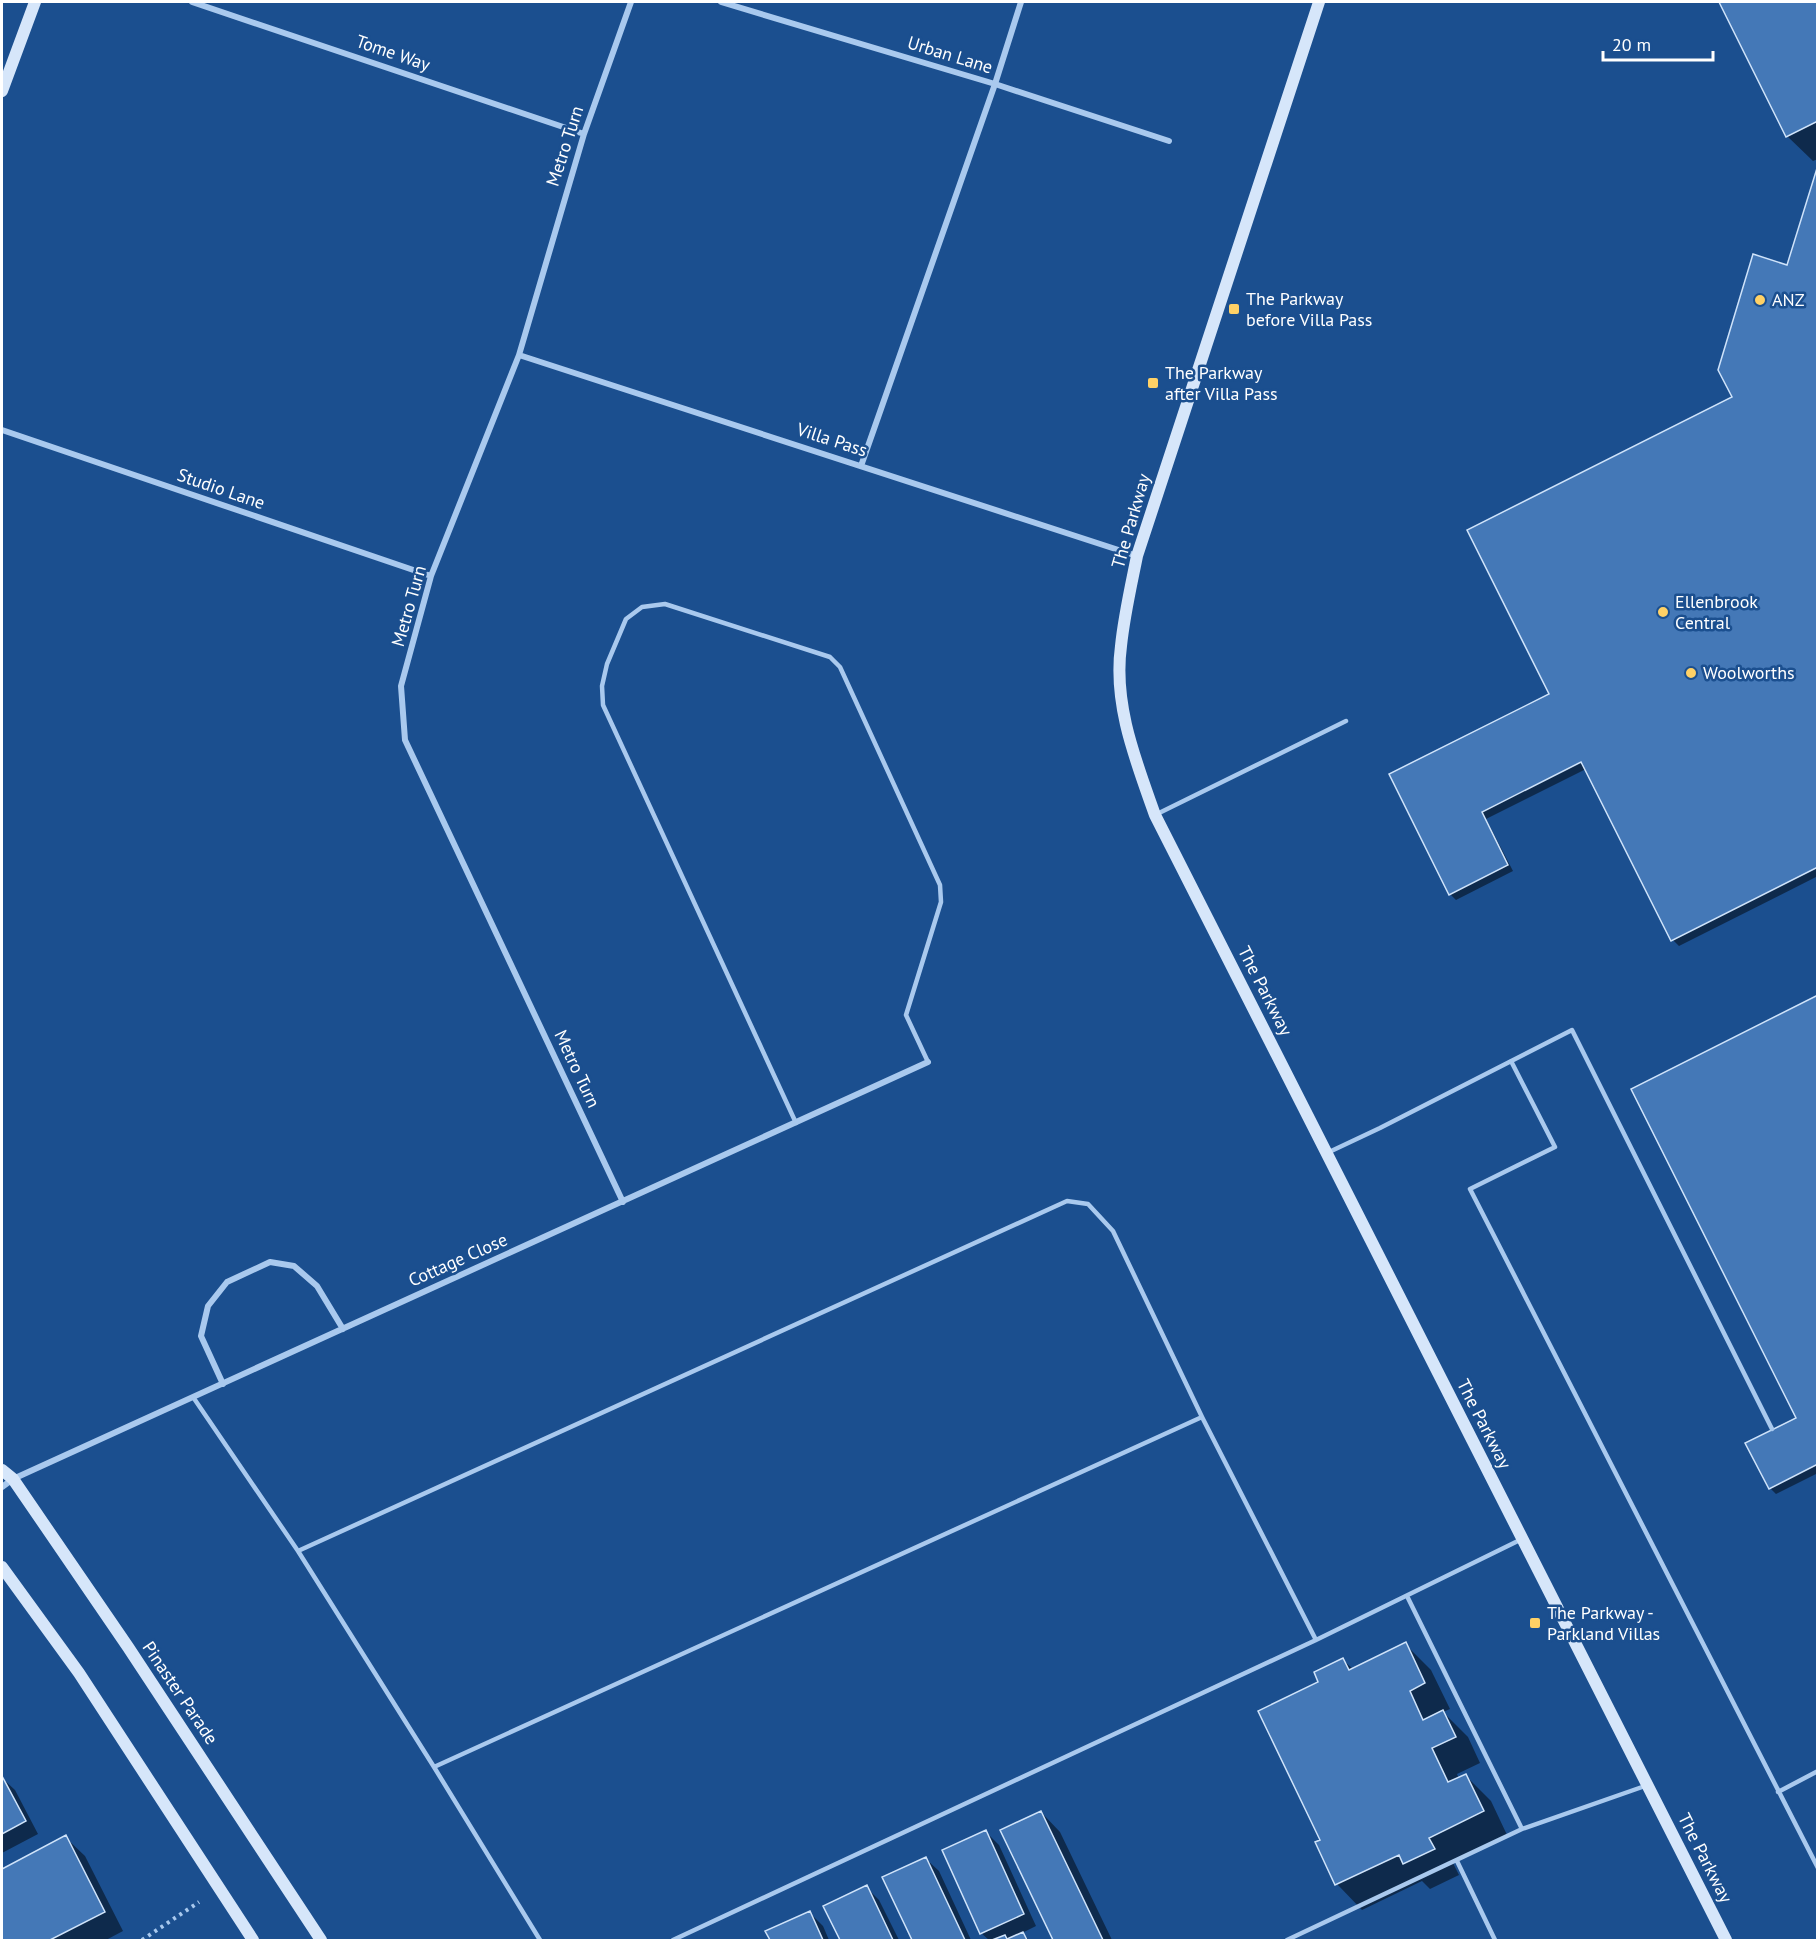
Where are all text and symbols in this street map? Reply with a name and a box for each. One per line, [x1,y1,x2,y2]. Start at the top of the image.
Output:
scale bar [1603,24,1712,62]
street label: Tome Way [353,29,434,76]
street label: Urban Lane [905,31,996,78]
text: 20 m [1612,33,1651,56]
street label: Metro Turn [541,103,588,189]
place label: The Parkway before Villa Pass [1246,287,1372,331]
place label: ANZ [1772,288,1805,311]
marker: ANZ [1753,293,1767,307]
marker: The Parkway before Villa Pass [1227,302,1241,316]
place label: The Parkway after Villa Pass [1165,361,1278,405]
marker: The Parkway after Villa Pass [1146,376,1160,390]
street label: Villa Pass [793,417,870,462]
street label: Studio Lane [174,463,268,514]
street label: The Parkway [1106,470,1155,571]
street label: Metro Turn [386,563,431,649]
place label: Ellenbrook Central [1675,590,1758,634]
marker: Ellenbrook Central [1656,605,1670,619]
place label: Woolworths [1703,661,1795,684]
marker: Woolworths [1684,666,1698,680]
street label: The Parkway [1233,942,1298,1040]
street label: Metro Turn [549,1026,605,1111]
street label: Cottage Close [405,1227,511,1292]
street label: The Parkway [1452,1375,1517,1473]
place label: The Parkway - Parkland Villas [1547,1601,1660,1645]
marker: The Parkway - Parkland Villas [1528,1616,1542,1630]
street label: Pinaster Parade [137,1637,223,1749]
street label: The Parkway [1673,1809,1738,1907]

